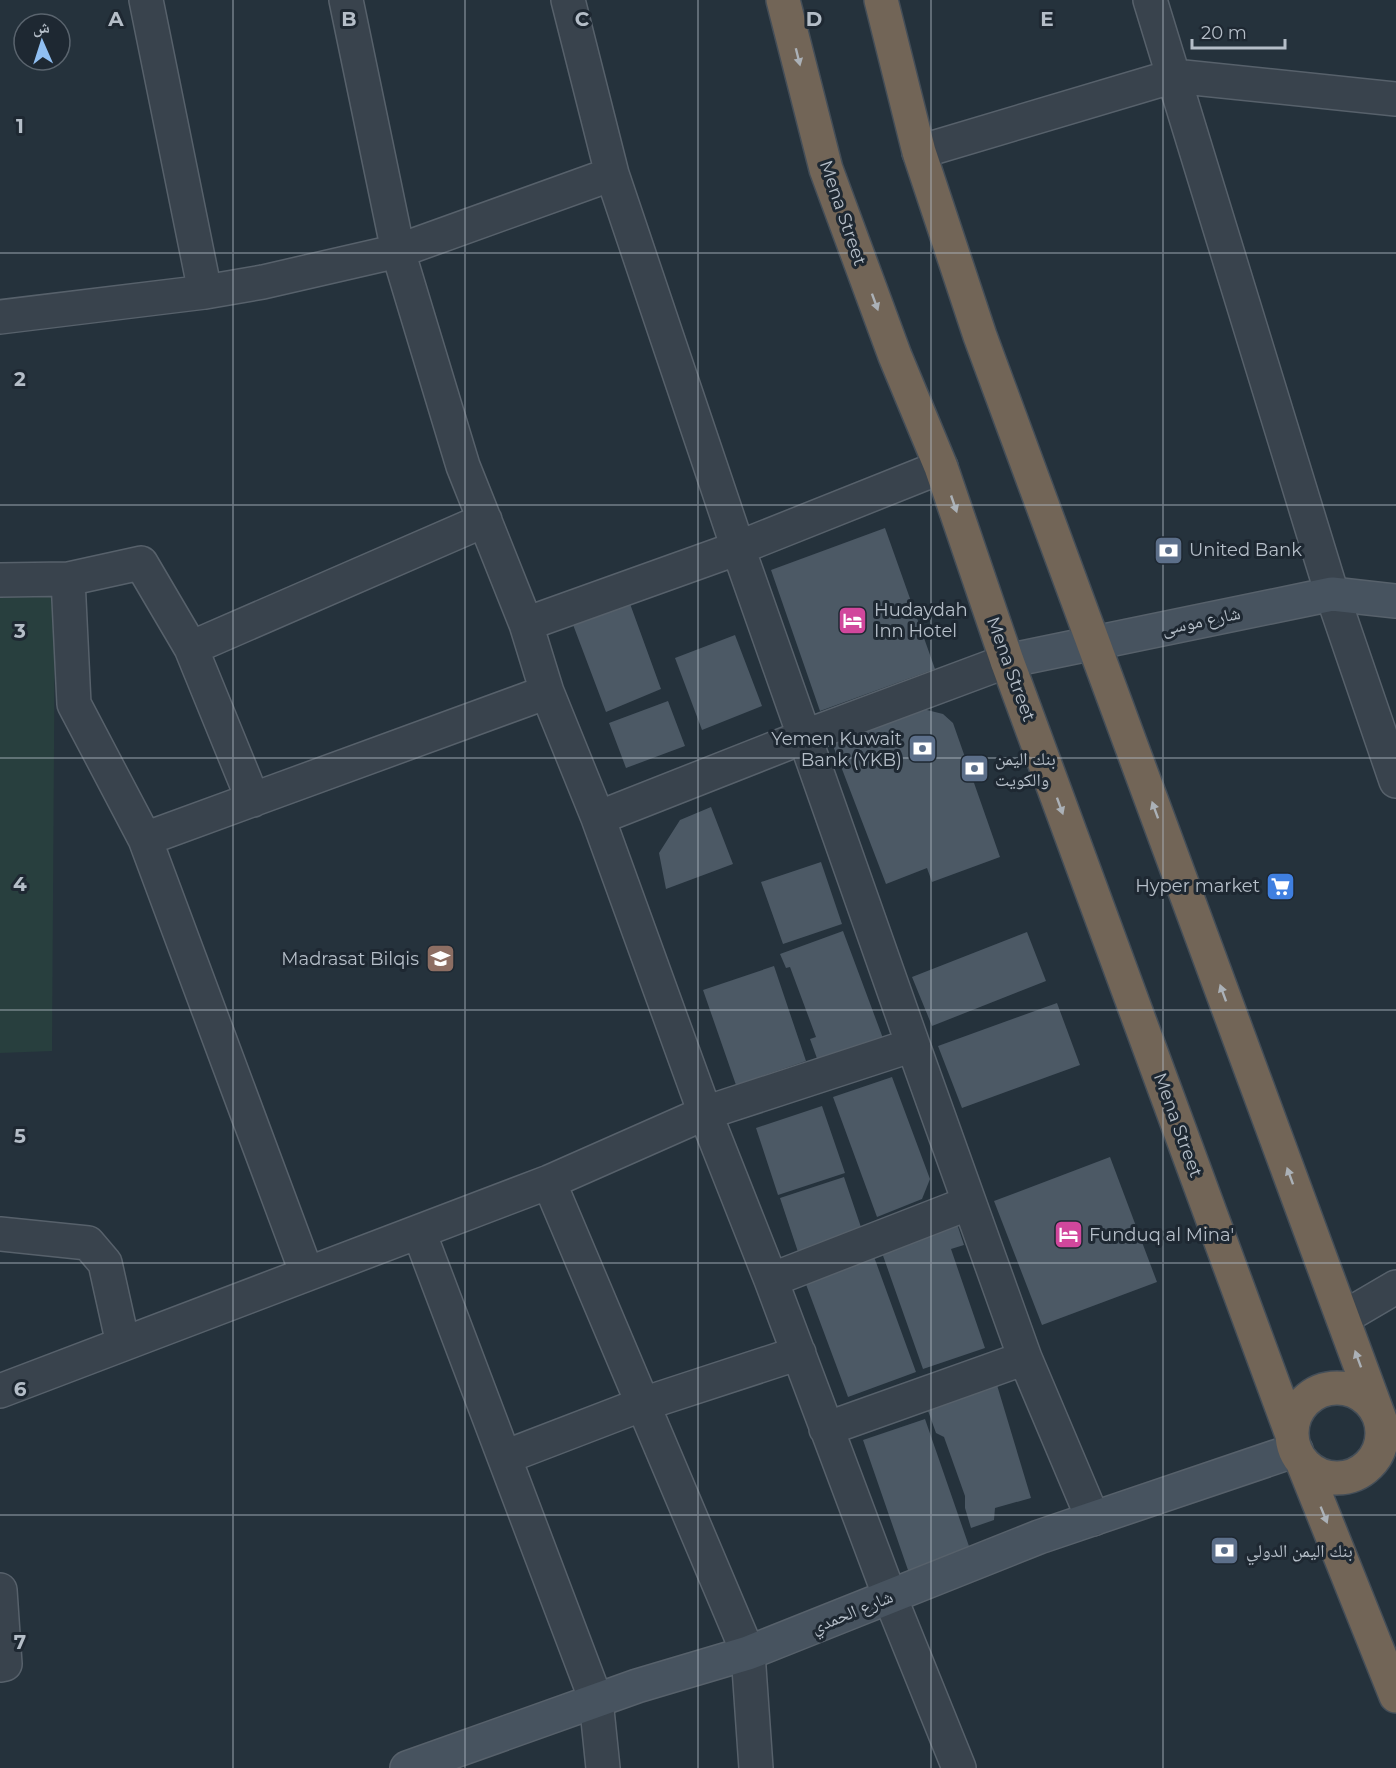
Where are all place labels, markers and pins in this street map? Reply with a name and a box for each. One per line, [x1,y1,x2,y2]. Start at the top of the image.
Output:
bank icon: United Bank [1152,534,1184,566]
place label: United Bank [1189,539,1302,561]
place label: Hudaydah Inn Hotel [874,599,968,642]
hotel icon: Hudaydah Inn Hotel [837,604,869,636]
place label: Yemen Kuwait Bank (YKB) [771,728,902,771]
bank icon: Yemen Kuwait Bank (YKB) [907,733,939,765]
place label: بنك اليمن والكويت [995,748,1056,791]
bank icon: بنك اليمن والكويت [958,753,990,785]
supermarket icon: Hyper market [1265,870,1297,902]
place label: Hyper market [1135,875,1260,897]
school or university icon: Madrasat Bilqis [424,943,456,975]
place label: Madrasat Bilqis [281,948,419,970]
hotel icon: Funduq al Mina' [1052,1219,1084,1251]
place label: Funduq al Mina' [1089,1224,1234,1246]
bank icon: بنك اليمن الدولي [1209,1535,1241,1567]
place label: بنك اليمن الدولي [1246,1540,1353,1566]

